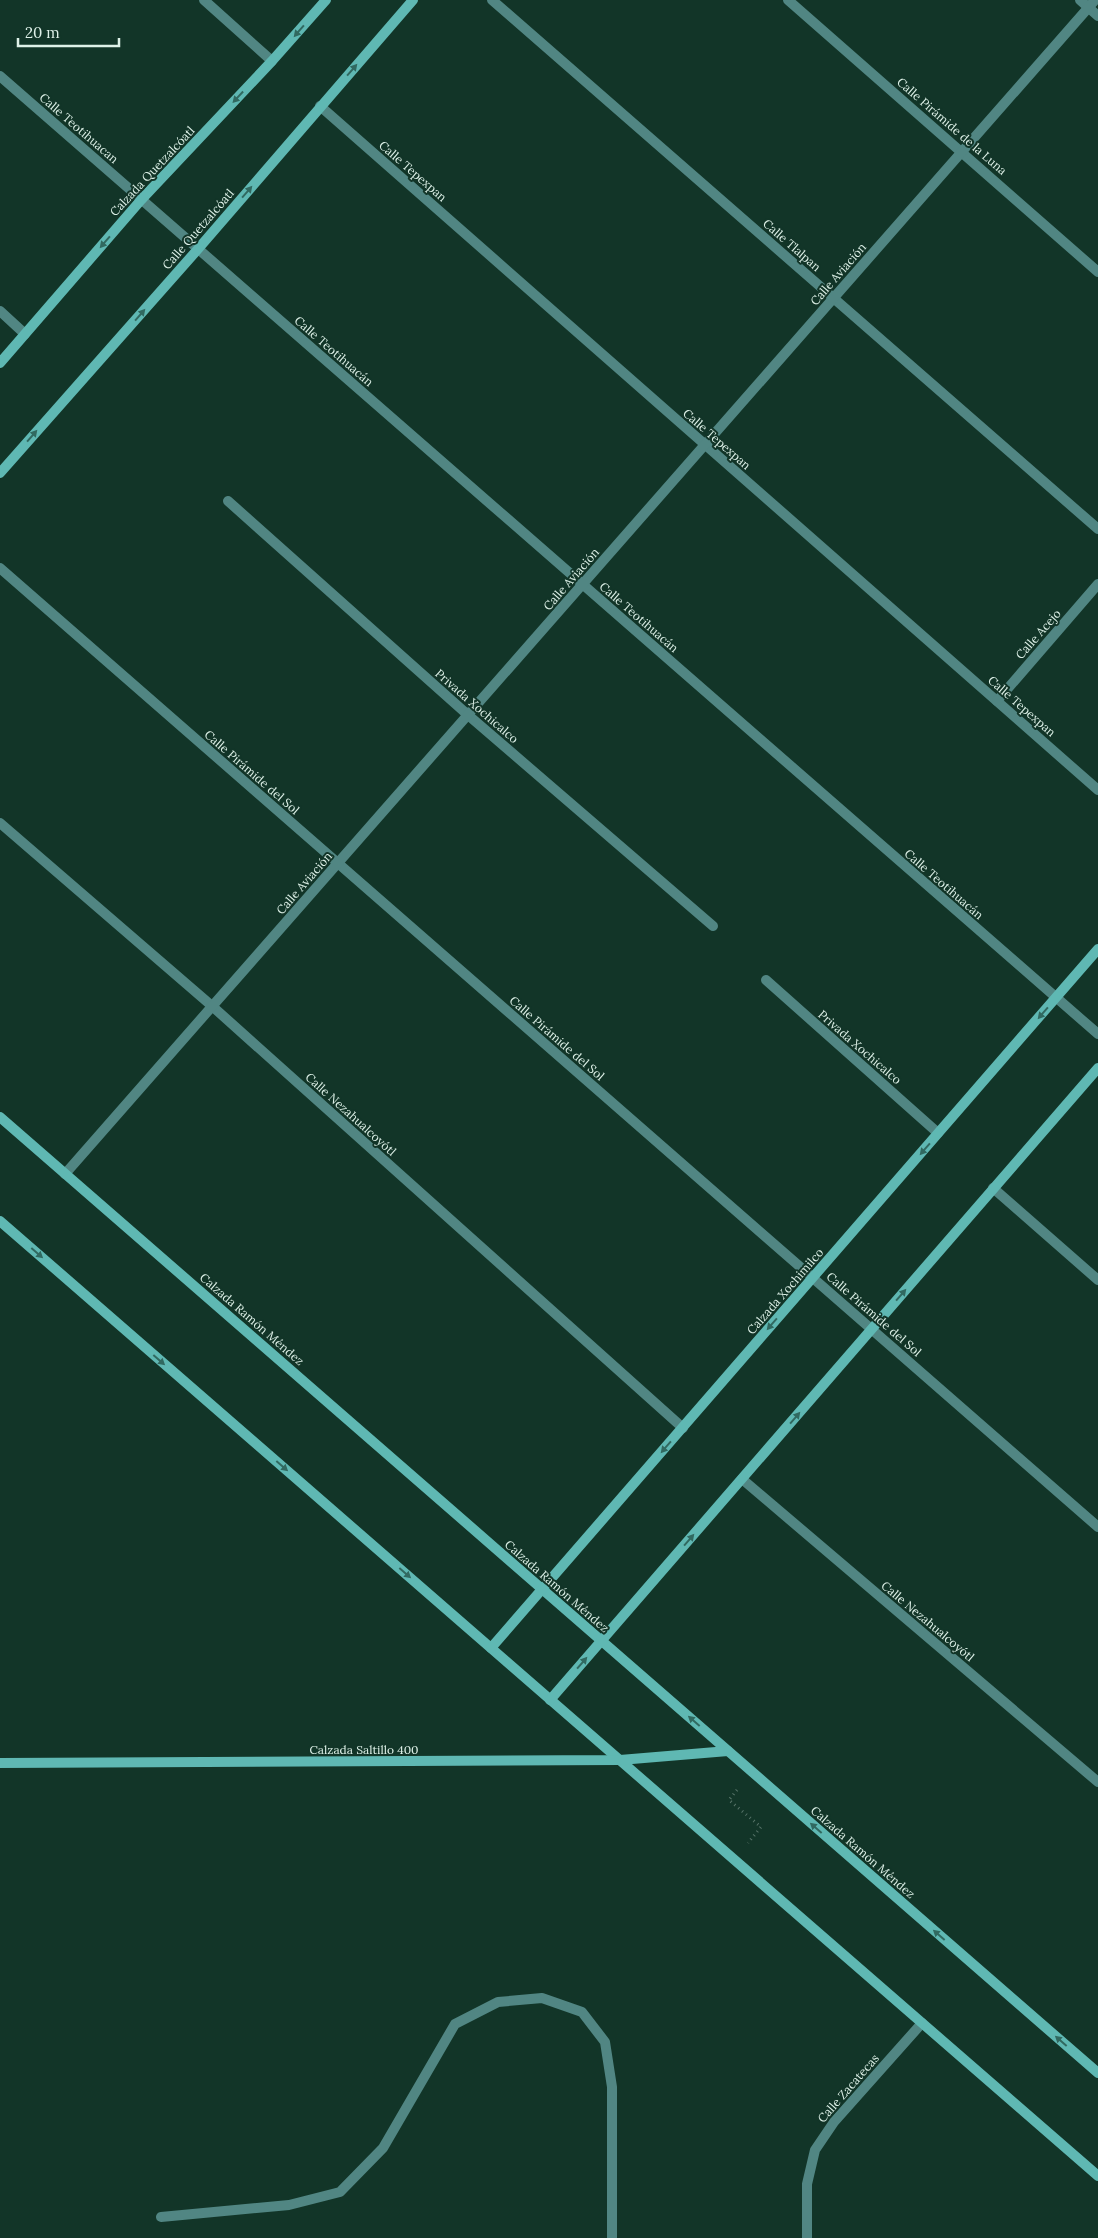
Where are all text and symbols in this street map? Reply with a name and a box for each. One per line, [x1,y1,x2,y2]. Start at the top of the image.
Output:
scale bar [18,15,119,47]
text: 20 m [25,23,60,42]
one-way arrow [293,24,305,36]
one-way arrow [346,64,358,76]
street label: Calle Pirámide de la Luna [894,74,1010,178]
street label: Calle Teotihuacan [36,90,122,166]
one-way arrow [233,90,245,102]
street label: Calzada Quetzalcóatl [106,123,198,219]
street label: Calle Tepexpan [376,137,450,205]
street label: Calle Quetzalcóatl [159,186,237,272]
one-way arrow [241,186,252,199]
street label: Calle Tlalpan [760,216,824,274]
one-way arrow [99,235,110,248]
street label: Calle Aviación [807,240,869,308]
one-way arrow [134,309,146,321]
street label: Calle Teotihuacán [291,313,377,389]
street label: Calle Tepexpan [680,405,754,473]
one-way arrow [26,431,38,443]
street label: Calle Aviación [540,545,602,613]
street label: Calle Teotihuacán [596,579,682,655]
street label: Calle Acejo [1012,606,1064,662]
street label: Privada Xochicalco [432,666,522,746]
street label: Calle Tepexpan [985,672,1059,740]
street label: Calle Pirámide del Sol [201,727,303,817]
street label: Calle Teotihuacán [901,846,987,922]
street label: Calle Aviación [273,849,335,917]
street label: Calle Pirámide del Sol [506,993,608,1083]
one-way arrow [1037,1006,1049,1018]
street label: Privada Xochicalco [815,1007,905,1087]
street label: Calle Nezahualcoyótl [303,1069,399,1159]
one-way arrow [919,1142,931,1154]
street label: Calzada Xochimilco [744,1245,826,1337]
one-way arrow [30,1247,42,1259]
street label: Calle Pirámide del Sol [823,1269,925,1359]
street label: Calzada Ramón Méndez [197,1270,307,1368]
one-way arrow [896,1288,907,1301]
one-way arrow [767,1317,778,1330]
one-way arrow [153,1354,165,1366]
one-way arrow [790,1411,801,1424]
one-way arrow [661,1441,672,1453]
one-way arrow [275,1461,288,1472]
one-way arrow [683,1535,695,1547]
street label: Calzada Ramón Méndez [502,1537,612,1635]
one-way arrow [398,1567,410,1579]
street label: Calle Nezahualcoyótl [878,1578,978,1664]
one-way arrow [577,1657,588,1670]
one-way arrow [688,1715,700,1727]
street label: Calzada Saltillo 400 [309,1742,419,1757]
street label: Calzada Ramón Méndez [808,1803,918,1901]
one-way arrow [811,1822,823,1834]
one-way arrow [932,1929,945,1940]
one-way arrow [1055,2036,1068,2047]
street label: Calle Zacatecas [814,2050,882,2125]

